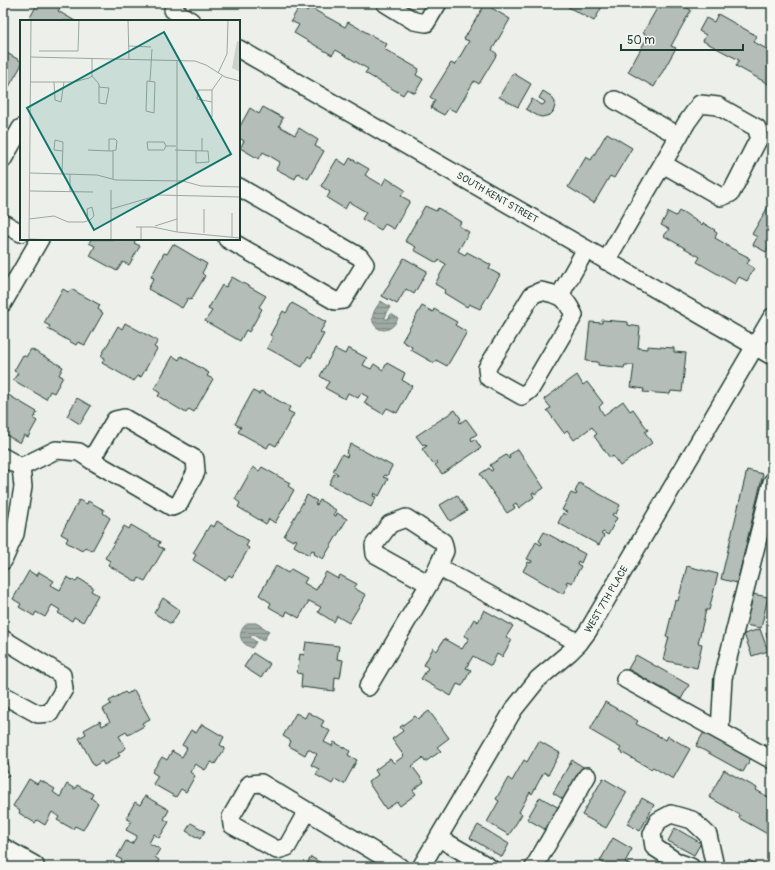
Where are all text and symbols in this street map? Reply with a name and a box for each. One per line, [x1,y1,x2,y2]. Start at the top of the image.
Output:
inset map [20,20,240,240]
scale bar [621,26,743,52]
text: 50 m [627,33,655,48]
street label: SOUTH KENT STREET [454,170,540,226]
street label: WEST 7TH PLACE [582,564,631,635]

